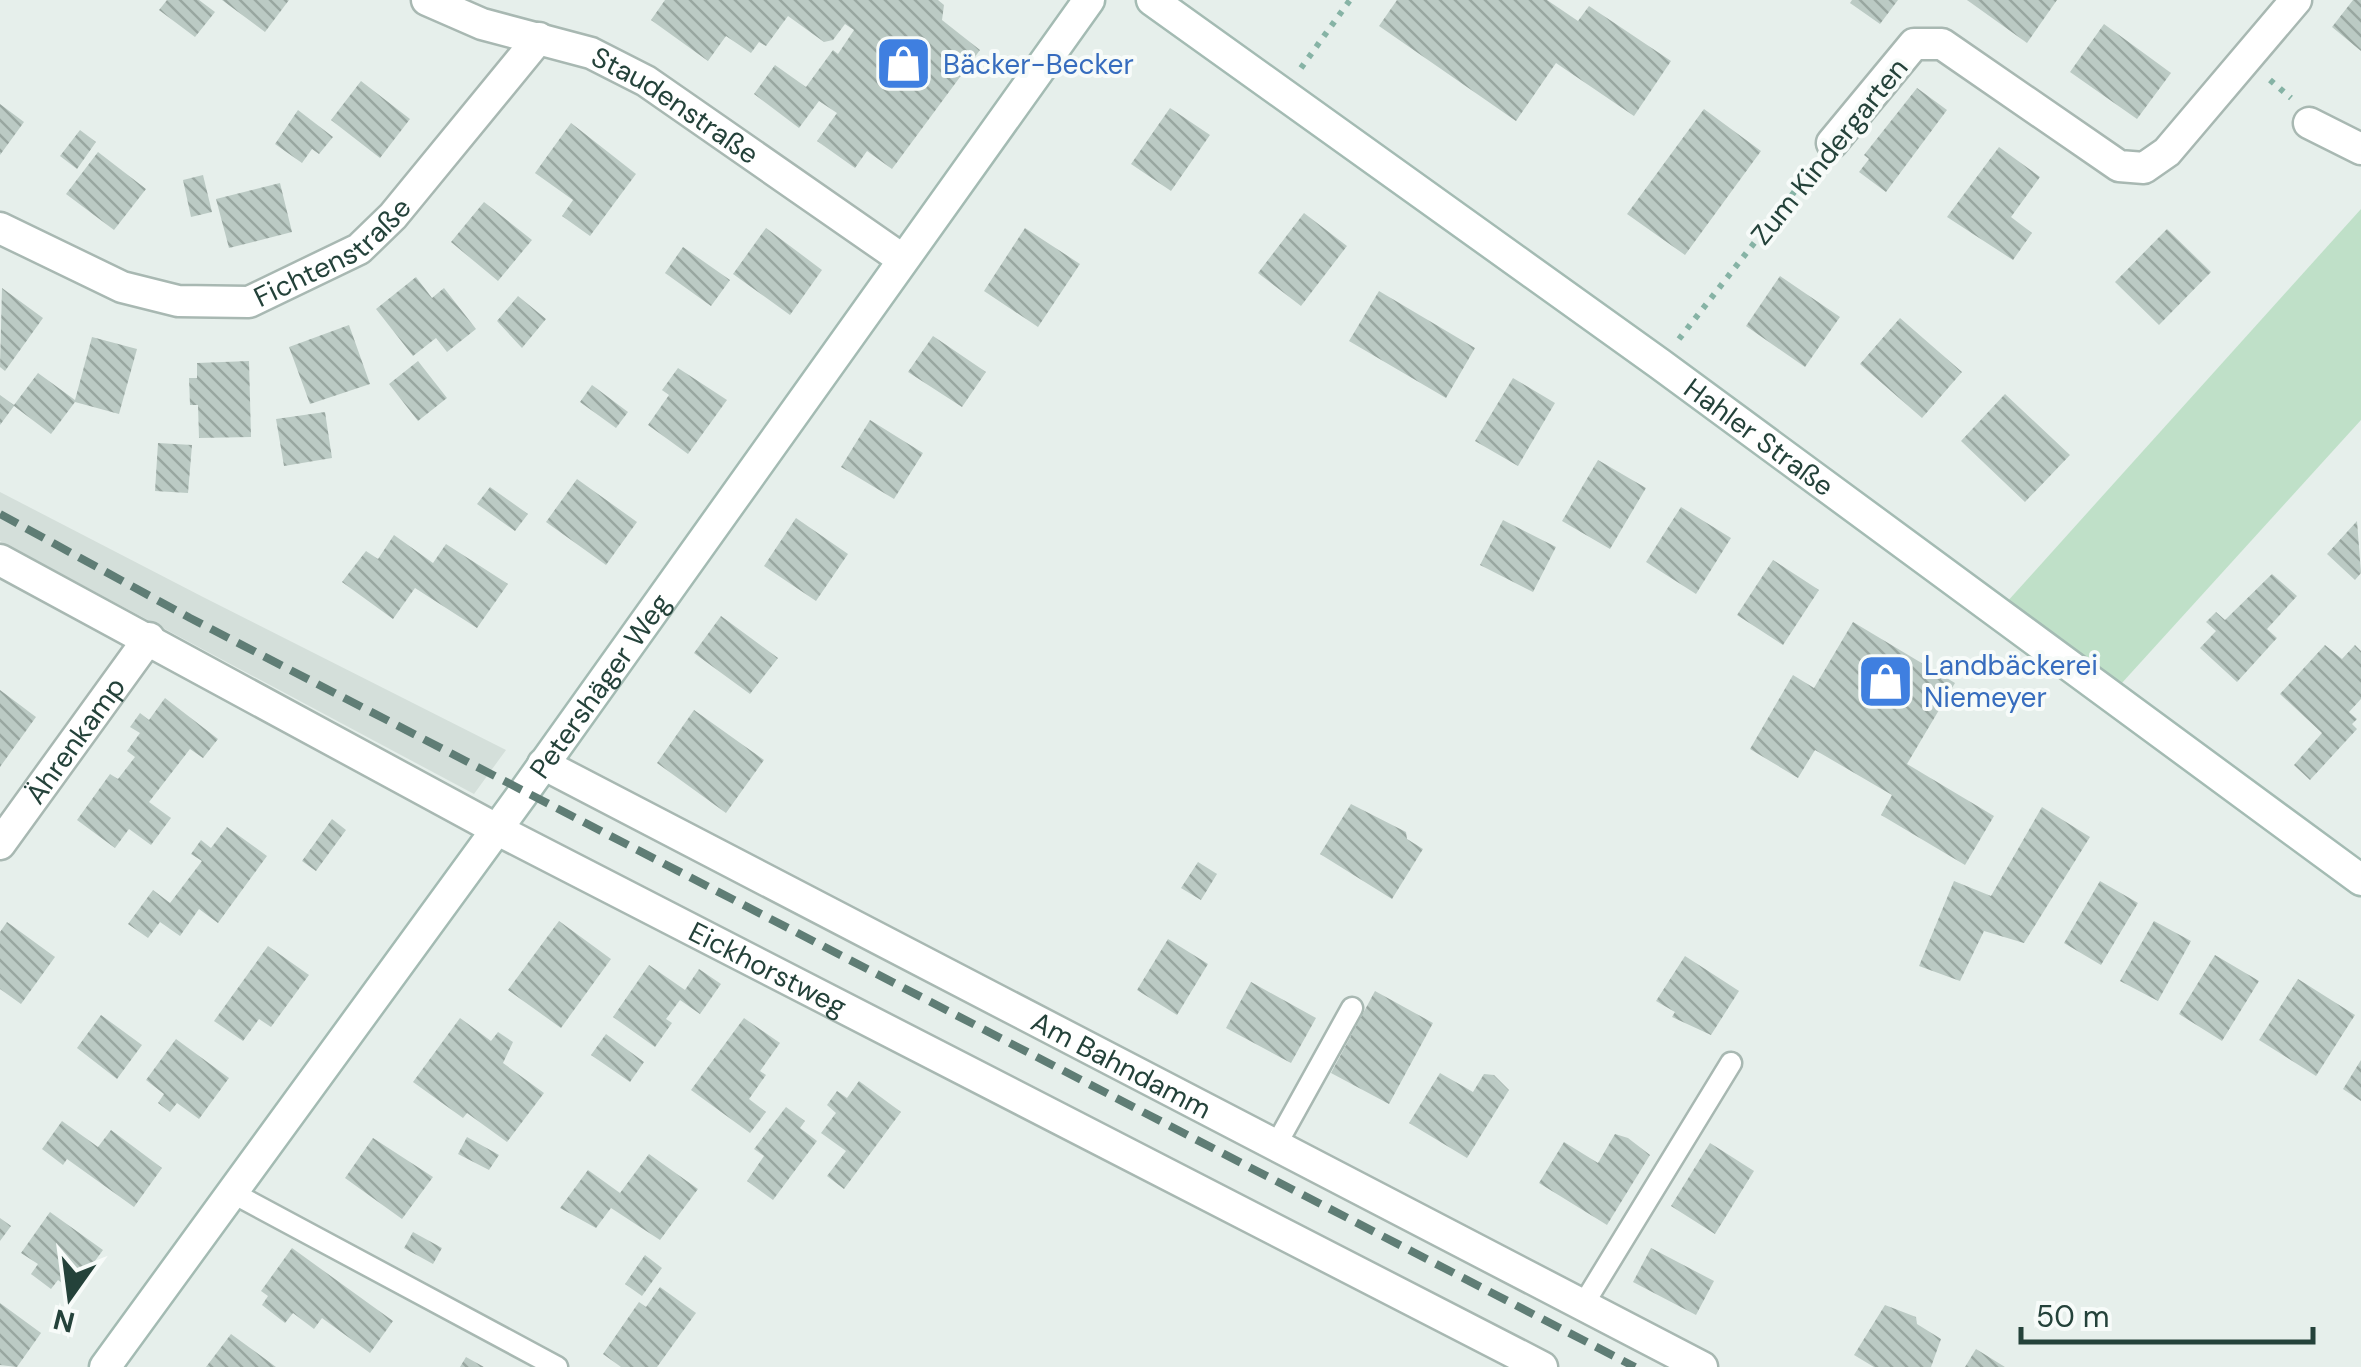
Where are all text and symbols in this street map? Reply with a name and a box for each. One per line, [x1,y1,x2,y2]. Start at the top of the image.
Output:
shop icon: Bäcker-Becker [874,34,934,94]
street label: Staudenstraße [585,38,766,173]
place label: Bäcker-Becker [943,46,1134,83]
street label: Zum Kindergarten [1743,50,1916,252]
street label: Fichtenstraße [248,190,419,316]
street label: Hahler Straße [1676,370,1841,505]
street label: Petershäger Weg [522,586,679,786]
place label: Landbäckerei Niemeyer [1924,647,2098,716]
shop icon: Landbäckerei Niemeyer [1855,651,1915,711]
street label: Ährenkamp [17,670,134,811]
street label: Eickhorstweg [682,913,853,1025]
street label: Am Bahndamm [1025,1003,1218,1127]
north arrow [20,1247,120,1347]
scale bar [2021,1282,2314,1344]
text: 50 m [2036,1297,2110,1336]
text: N [50,1300,78,1341]

